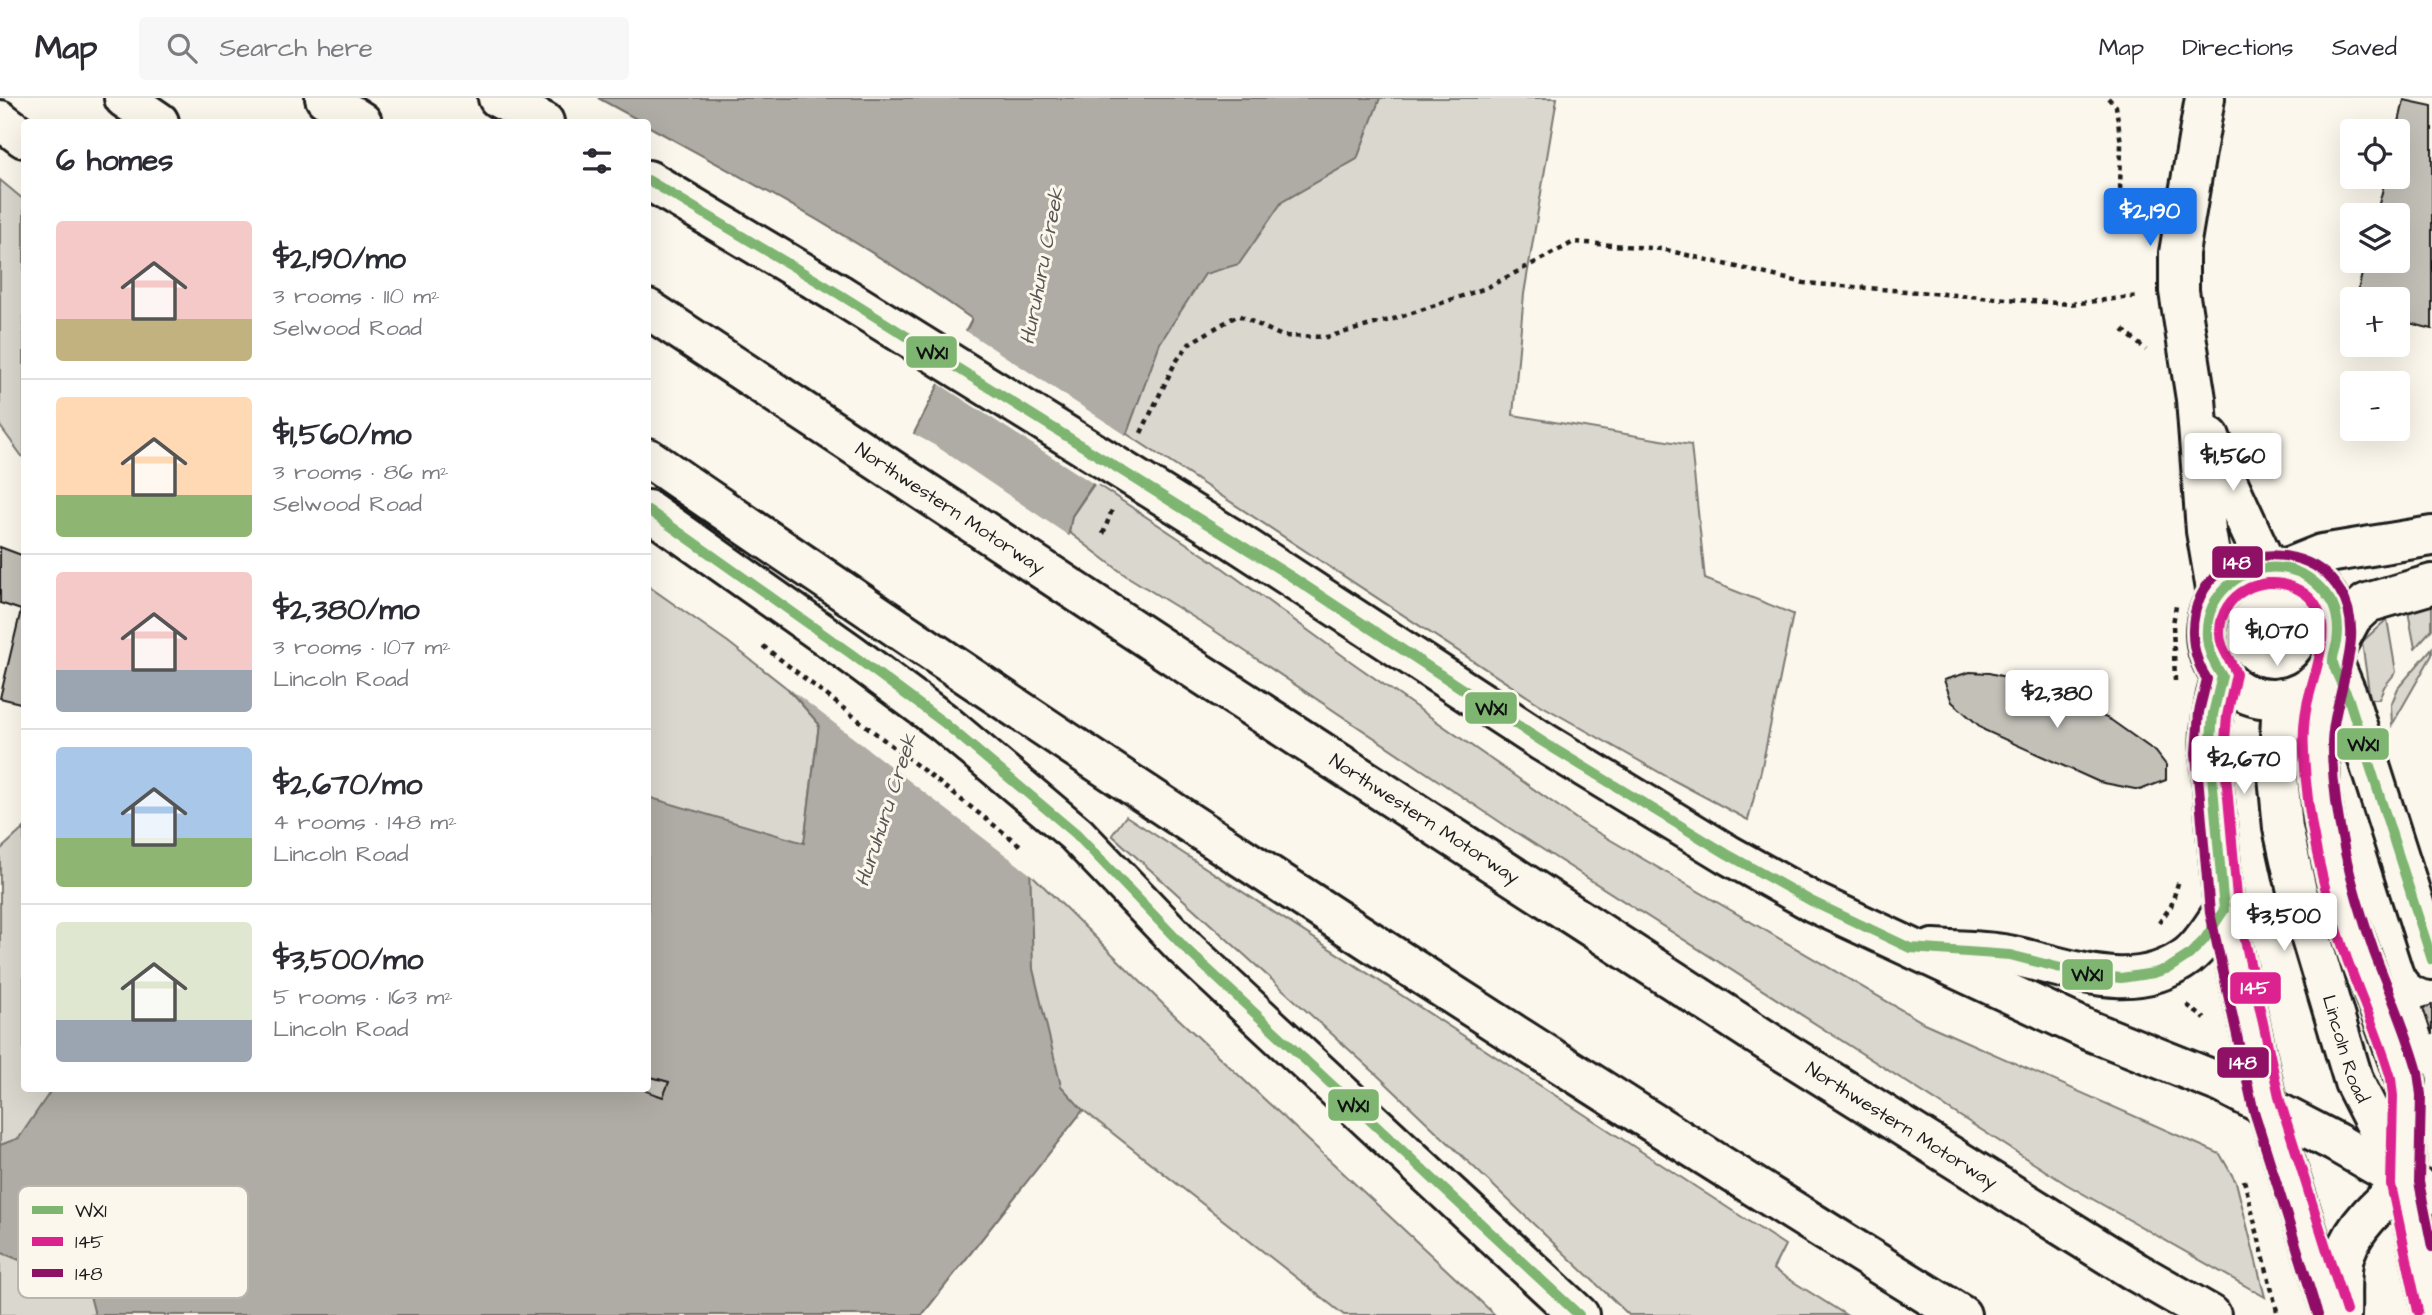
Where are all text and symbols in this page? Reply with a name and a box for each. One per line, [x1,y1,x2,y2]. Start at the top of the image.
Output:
search box [139,17,629,80]
text: Map [35,25,97,71]
icon: search [163,29,201,67]
text: Search here [219,30,373,66]
text: Map [2099,31,2144,65]
text: Directions [2182,31,2294,65]
text: Saved [2332,31,2397,65]
map controls [2340,119,2410,441]
button: locate [2340,119,2410,189]
text: 6 homes [56,140,173,182]
icon: filters [578,142,616,180]
water label: Huruhuru Creek [1013,184,1072,347]
pin: $2,190 [2093,188,2207,248]
text: $2,190 [2120,195,2180,227]
button: layers [2340,203,2410,273]
text: $2,190/mo [273,238,406,280]
icon: home [112,249,196,333]
text: 3 rooms · 110 m² [273,280,440,312]
button: + [2340,287,2410,357]
text: Selwood Road [273,312,422,344]
line badge: WX1 [905,335,958,369]
text: WX1 [915,340,948,367]
button: − [2340,371,2410,441]
text: $1,560/mo [273,414,412,456]
icon: home [112,425,196,509]
pin: $1,560 [2176,434,2290,493]
street label: Northwestern Motorway [850,436,1051,582]
text: $1,560 [2200,440,2266,472]
text: 3 rooms · 86 m² [273,456,449,488]
text: Selwood Road [273,488,422,520]
line badge: 148 [2211,545,2264,579]
text: 148 [2223,550,2252,577]
text: $2,380/mo [273,589,420,631]
icon: home [112,600,196,684]
pin: $1,070 [2220,608,2334,668]
text: $1,070 [2245,615,2309,647]
text: 3 rooms · 107 m² [273,631,451,663]
text: Lincoln Road [273,663,409,695]
pin: $2,380 [2000,670,2114,730]
text: $2,380 [2021,677,2093,709]
line badge: WX1 [1464,691,1518,725]
text: WX1 [1474,696,1507,723]
line badge: WX1 [2336,727,2390,761]
water label: Huruhuru Creek [848,729,925,890]
text: WX1 [2346,732,2379,759]
pin: $2,670 [2187,736,2301,796]
text: $2,670 [2207,743,2281,775]
street label: Northwestern Motorway [1324,747,1525,892]
text: $2,670/mo [273,764,422,806]
icon: home [112,775,196,859]
text: 4 rooms · 148 m² [273,806,457,838]
text: Lincoln Road [273,838,409,870]
pin: $3,500 [2227,894,2341,953]
text: $3,500 [2247,900,2321,932]
text: $3,500/mo [273,939,423,981]
icon: home [112,950,196,1034]
line badge: WX1 [2061,958,2114,991]
text: WX1 [2070,962,2103,989]
line badge: 145 [2229,971,2282,1005]
text: 145 [2241,975,2270,1002]
text: 5 rooms · 163 m² [273,981,453,1013]
street label: Lincoln Road [2315,992,2376,1108]
text: Lincoln Road [273,1013,409,1045]
line badge: 148 [2216,1046,2270,1079]
text: 148 [2229,1050,2258,1077]
street label: Northwestern Motorway [1800,1055,2003,1197]
line badge: WX1 [1327,1088,1380,1122]
text: WX1 [1336,1093,1369,1120]
legend [18,1186,248,1298]
text: WX1 [75,1198,107,1225]
text: 145 [75,1229,104,1256]
text: 148 [75,1261,103,1288]

